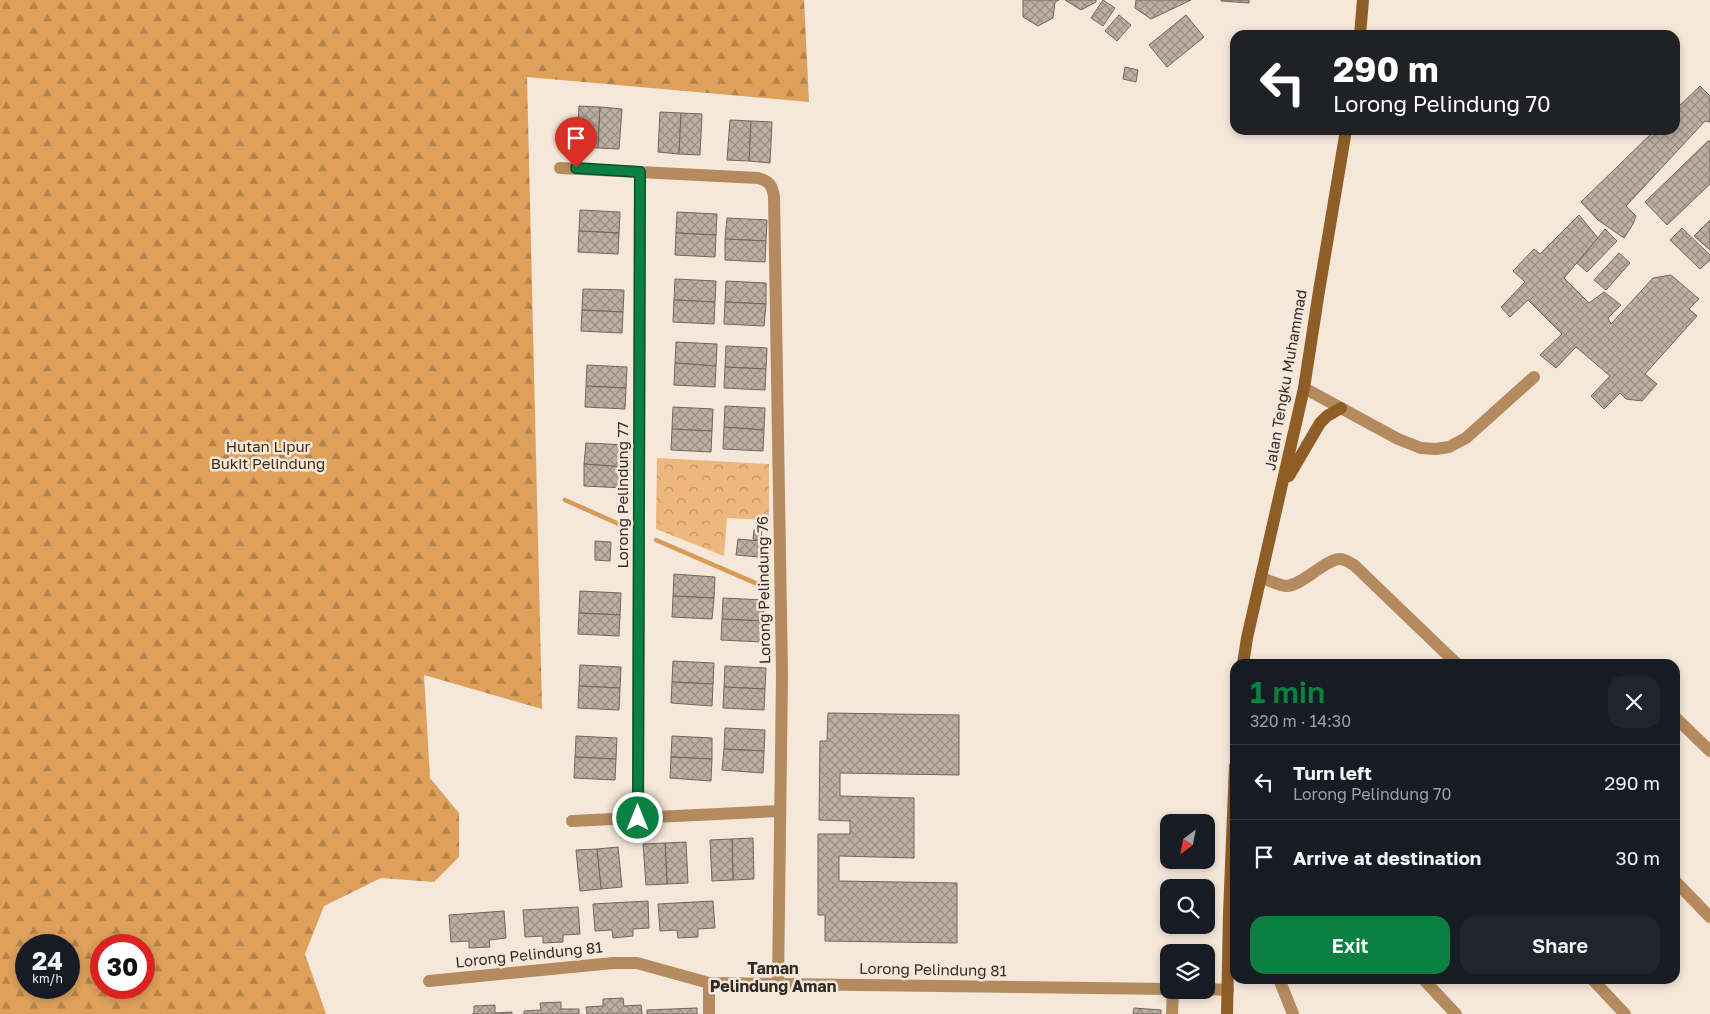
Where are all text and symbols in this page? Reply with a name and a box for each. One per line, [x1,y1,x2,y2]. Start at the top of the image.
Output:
text: 290 m [1333,48,1439,90]
icon: left [1250,50,1315,115]
text: Lorong Pelindung 70 [1333,90,1551,117]
pin [555,117,597,168]
icon: arrive [562,124,590,152]
street label: Jalan Tengku Muhammad [1260,288,1310,472]
street label: Lorong Pelindung 77 [613,421,631,569]
park label: Hutan Lipur Bukit Pelindung [211,437,325,472]
street label: Lorong Pelindung 76 [753,516,773,664]
text: 1 min [1250,674,1325,710]
button: close [1608,676,1660,728]
text: 320 m · 14:30 [1250,711,1351,731]
text: Turn left [1293,761,1372,784]
icon: left [1250,768,1278,796]
text: 290 m [1604,771,1660,794]
text: Lorong Pelindung 70 [1293,784,1451,804]
position arrow [611,791,663,843]
north arrow [1160,814,1215,869]
map controls [1160,814,1215,999]
icon: arrive [1250,843,1278,871]
text: Arrive at destination [1293,846,1481,869]
text: 30 m [1616,846,1660,869]
button: search [1160,879,1215,934]
button: Exit [1250,916,1450,974]
button: Share [1460,916,1660,974]
speed limit sign: 30 [90,934,155,999]
street label: Lorong Pelindung 81 [455,937,603,971]
button: layers [1160,944,1215,999]
text: 24 [32,945,63,976]
district label: Taman Pelindung Aman [710,958,836,996]
street label: Lorong Pelindung 81 [859,959,1007,979]
text: km/h [32,971,63,986]

